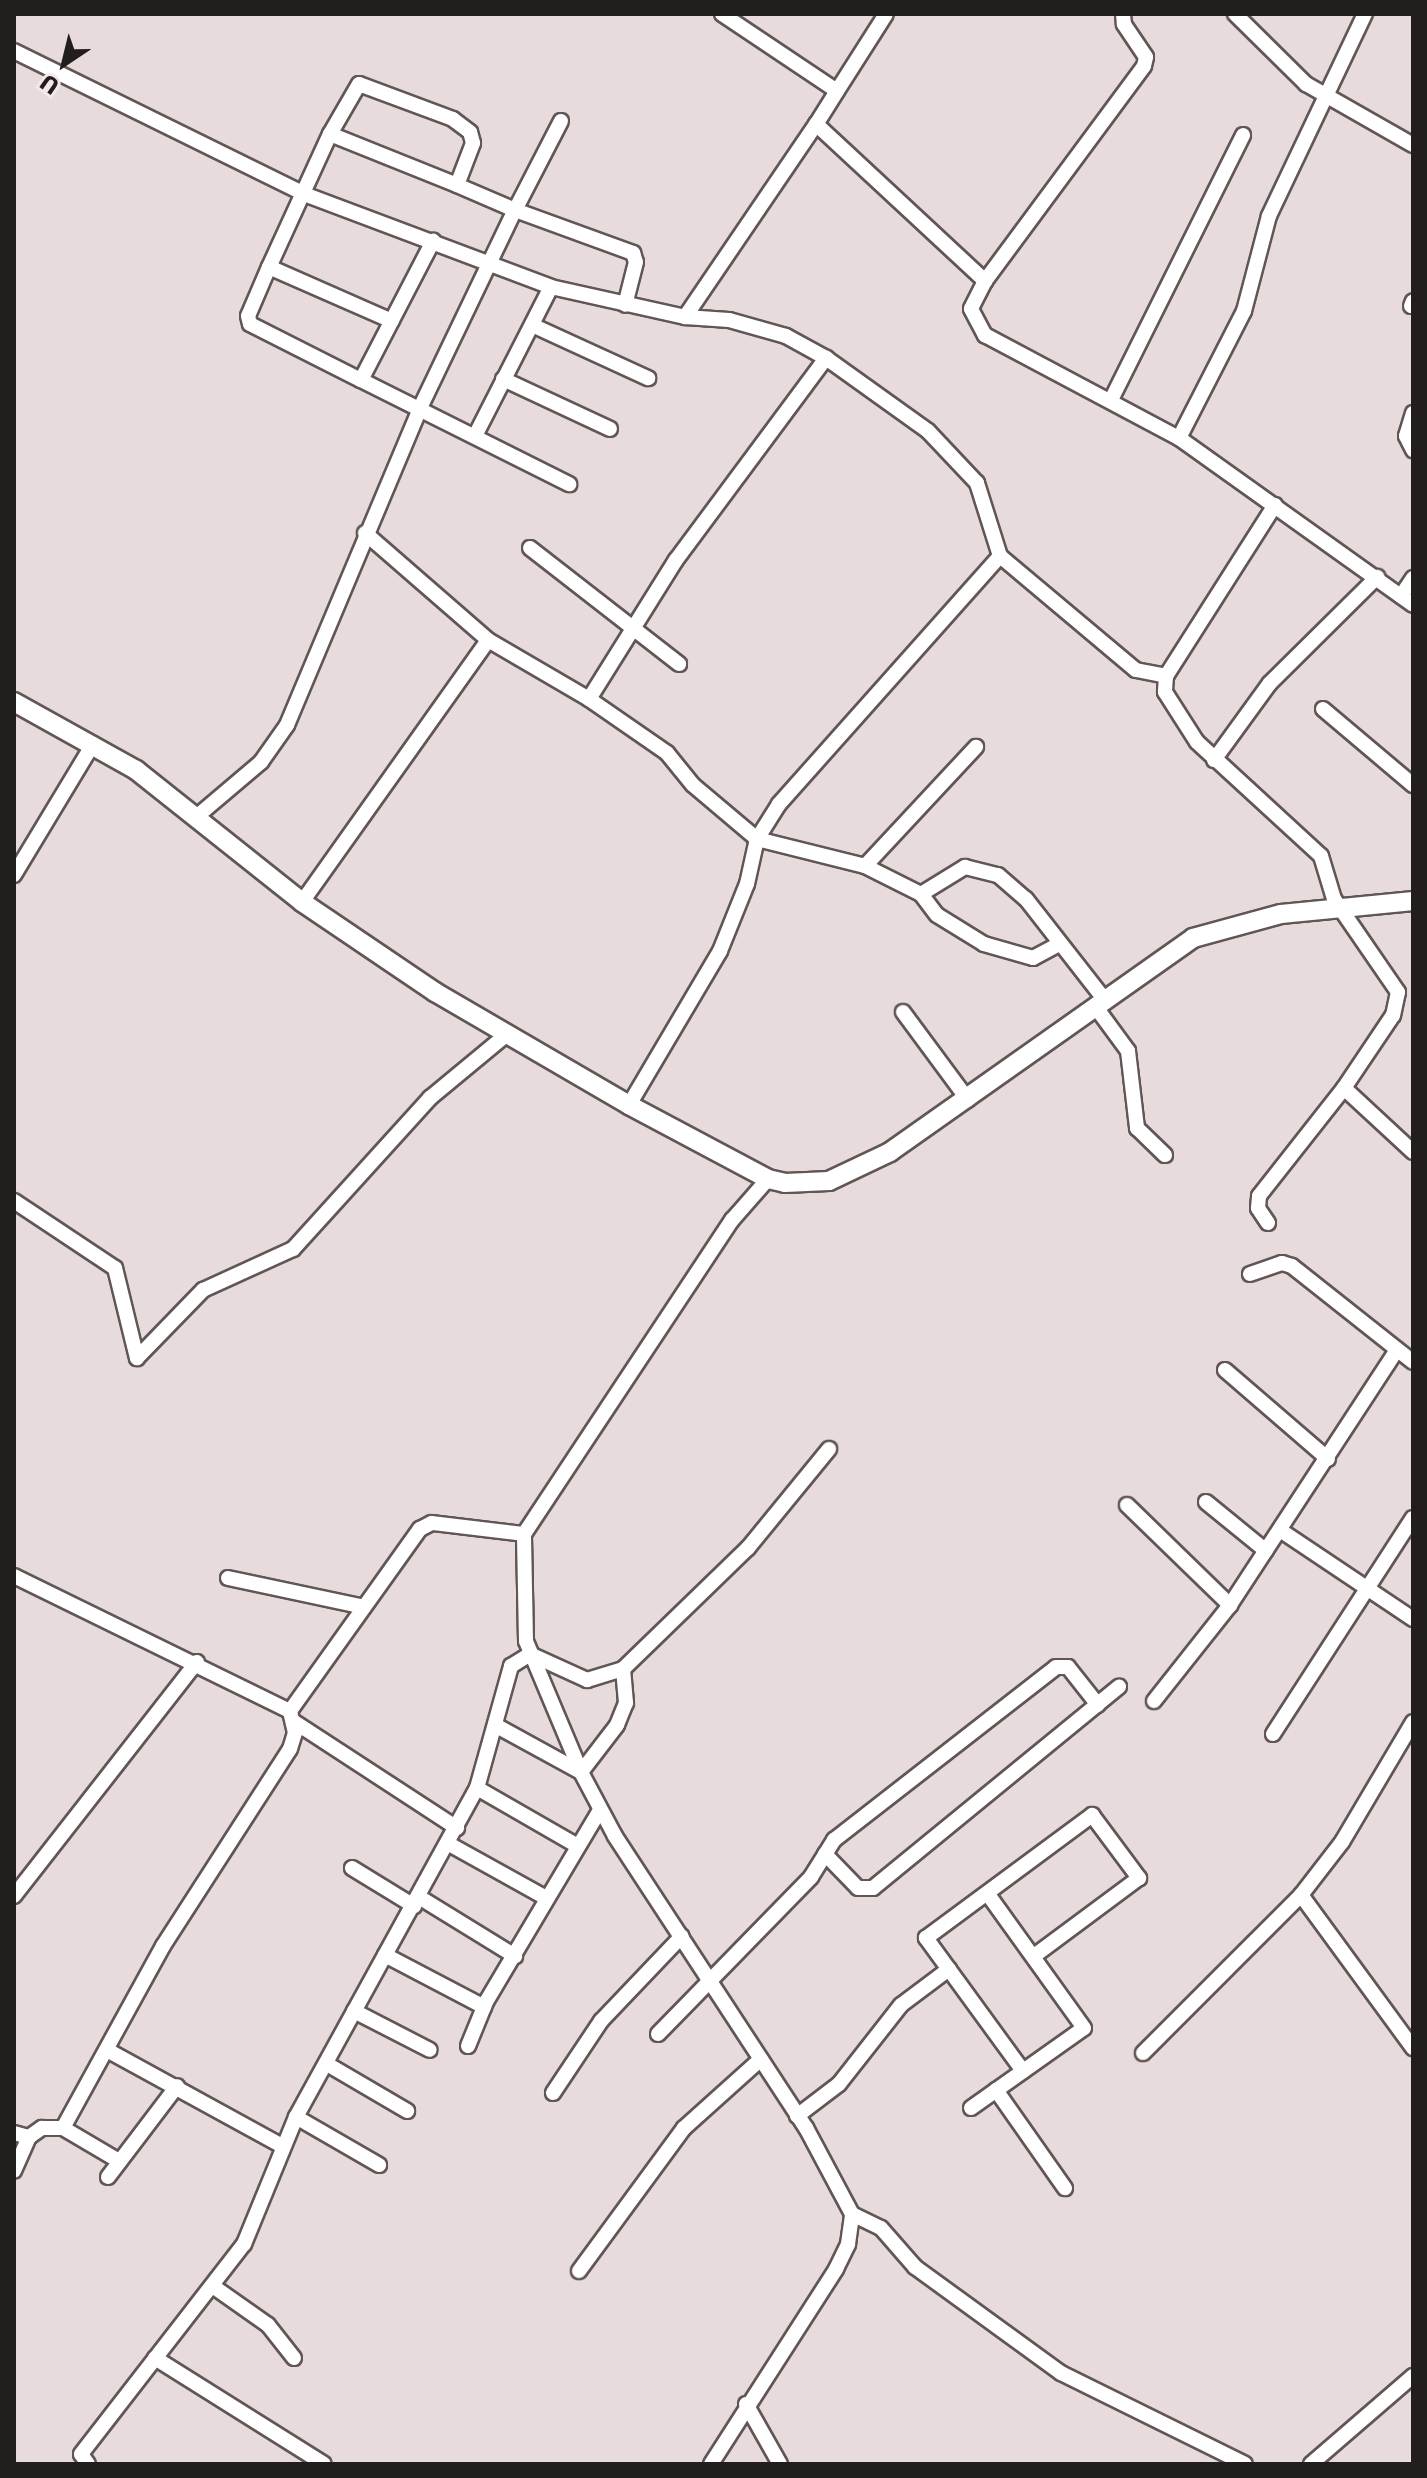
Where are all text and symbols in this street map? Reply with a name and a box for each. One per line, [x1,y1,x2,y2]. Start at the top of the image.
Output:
north arrow [24,24,104,104]
text: U [35,69,64,99]

